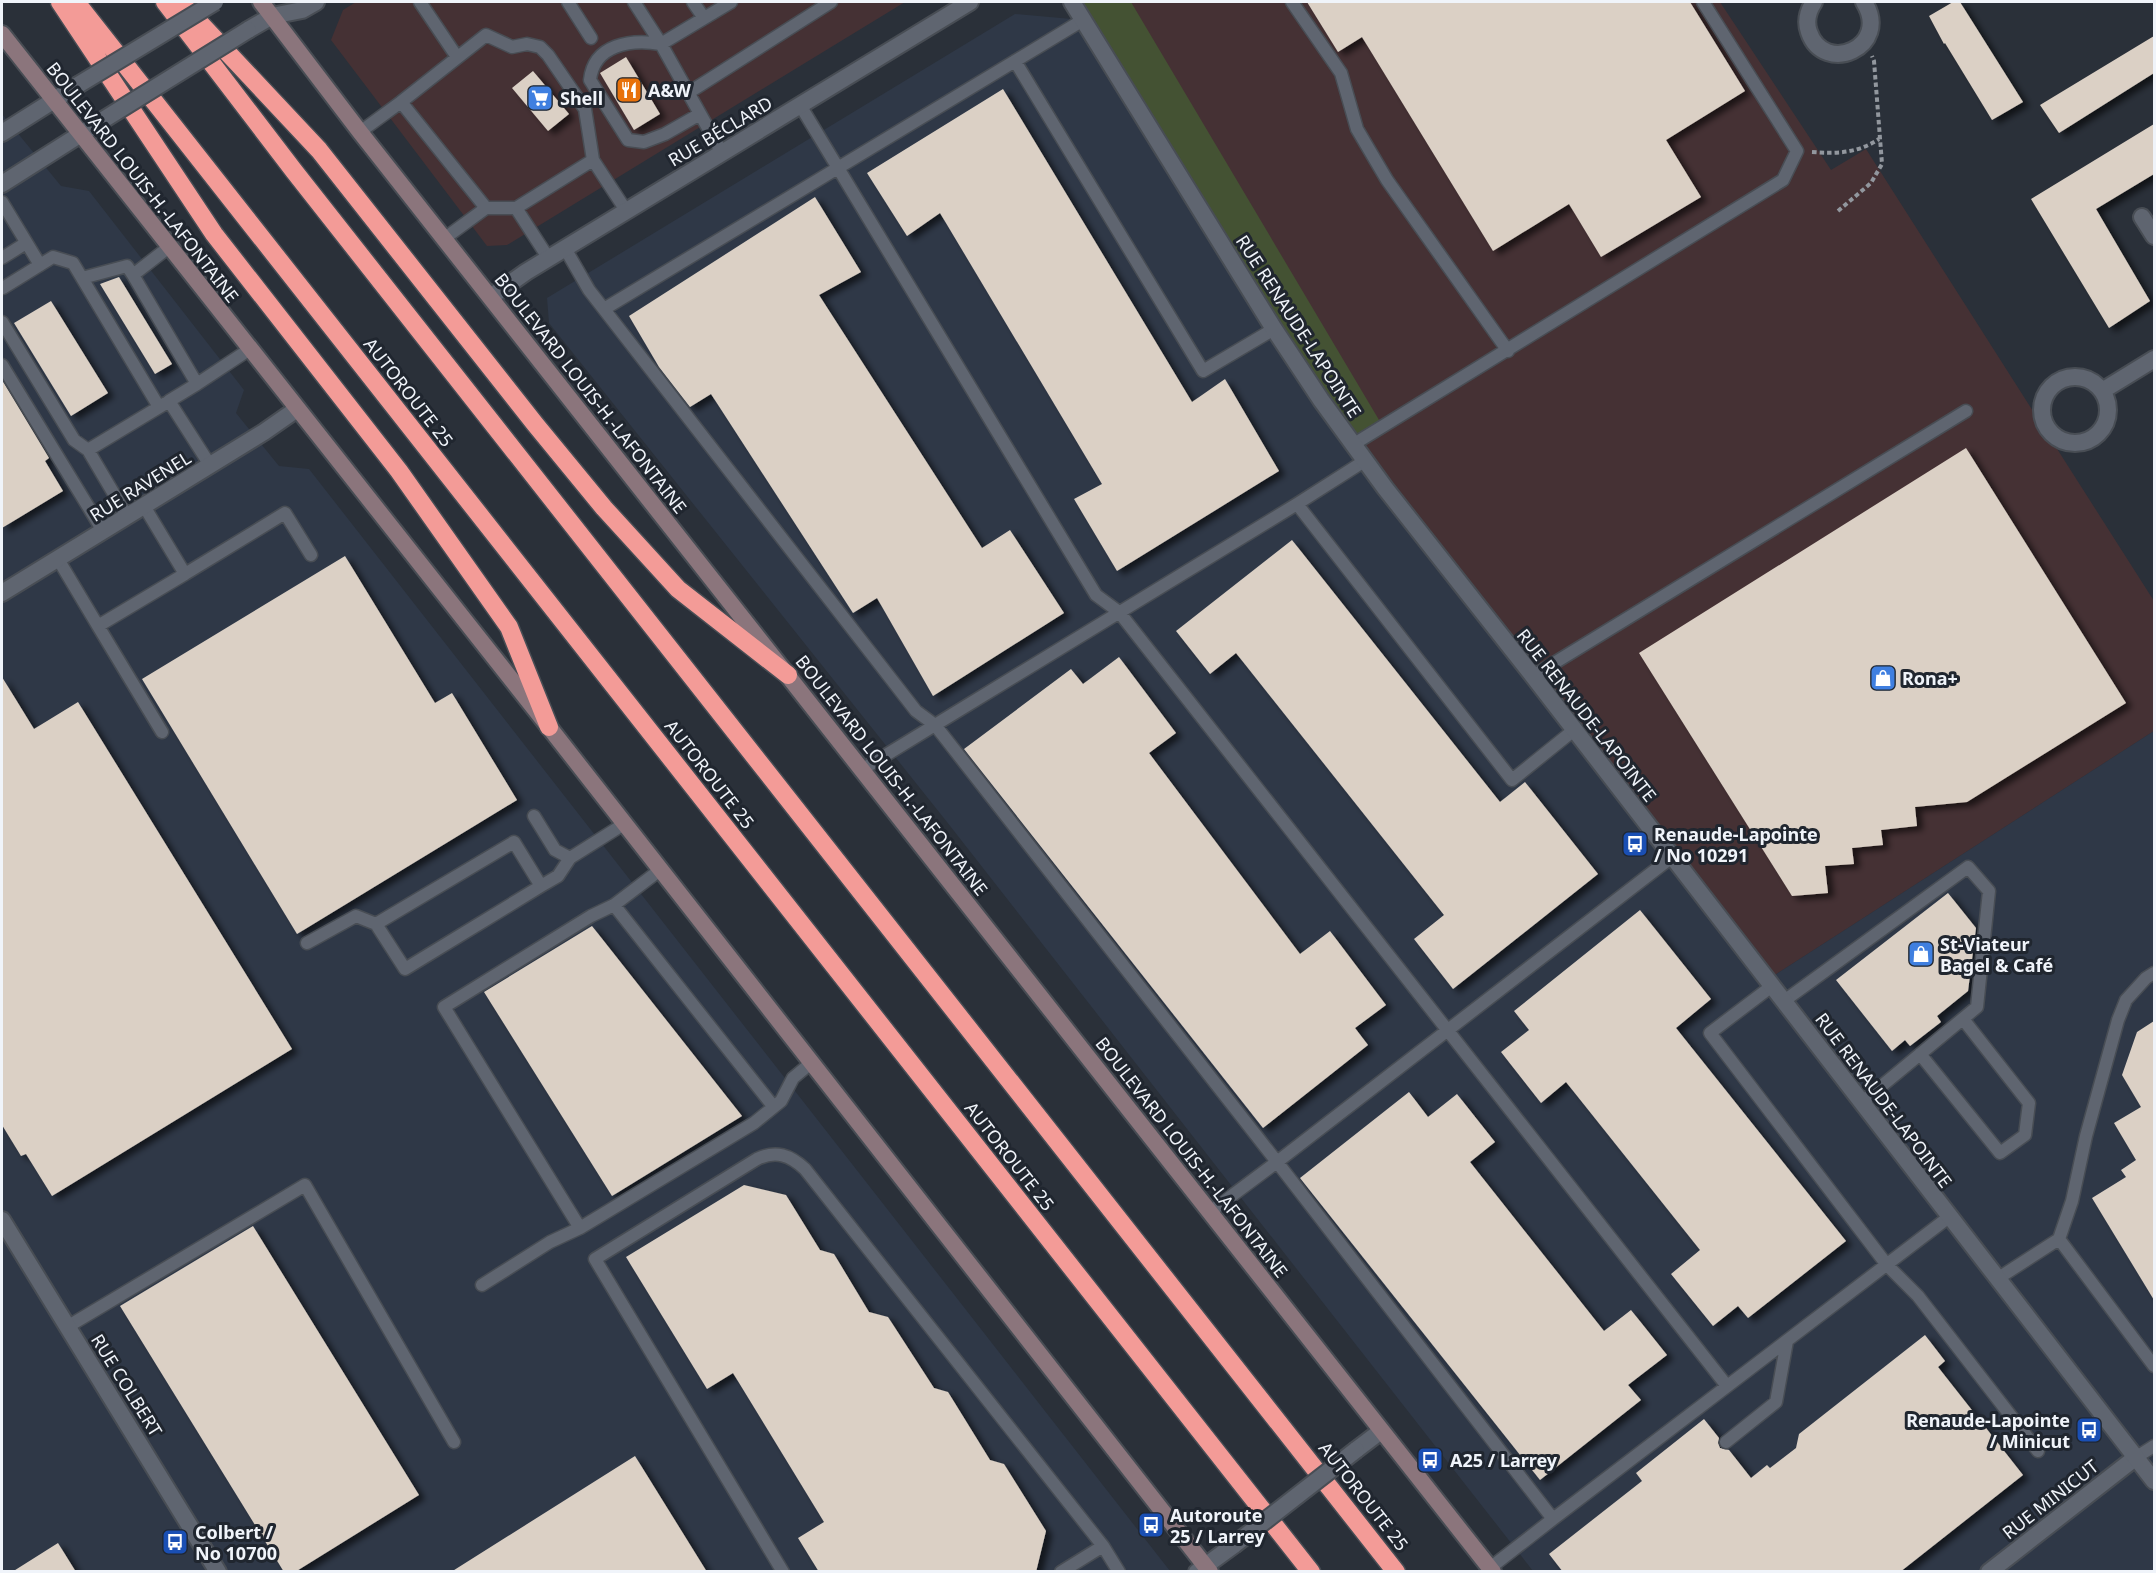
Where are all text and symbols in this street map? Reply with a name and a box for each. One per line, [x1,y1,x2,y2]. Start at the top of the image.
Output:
street label: BOULEVARD LOUIS-H.-LAFONTAINE [41,57,245,307]
restaurant icon: A&W [614,75,644,105]
place label: A&W [648,78,692,102]
supermarket icon: Shell [525,83,555,113]
place label: Shell [560,86,603,110]
street label: RUE BÉCLARD [664,90,776,172]
street label: RUE RENAUDE-LAPOINTE [1231,230,1367,422]
street label: BOULEVARD LOUIS-H.-LAFONTAINE [489,268,693,518]
street label: AUTOROUTE 25 [359,333,459,451]
street label: RUE RAVENEL [85,445,195,527]
street label: RUE RENAUDE-LAPOINTE [1512,624,1662,806]
street label: BOULEVARD LOUIS-H.-LAFONTAINE [790,650,994,900]
shop icon: Rona+ [1868,663,1898,693]
place label: Rona+ [1902,666,1958,690]
street label: AUTOROUTE 25 [660,715,760,833]
place label: Renaude-Lapointe / No 10291 [1654,822,1818,867]
bus stop icon: Renaude-Lapointe / No 10291 [1620,829,1650,859]
place label: St-Viateur Bagel & Café [1940,932,2053,977]
shop icon: St-Viateur Bagel & Café [1906,939,1936,969]
street label: RUE RENAUDE-LAPOINTE [1810,1008,1958,1192]
street label: BOULEVARD LOUIS-H.-LAFONTAINE [1090,1032,1294,1282]
street label: AUTOROUTE 25 [960,1097,1060,1215]
street label: RUE COLBERT [86,1329,168,1441]
place label: Renaude-Lapointe / Minicut [1906,1408,2070,1453]
bus stop icon: Renaude-Lapointe / Minicut [2074,1415,2104,1445]
street label: AUTOROUTE 25 [1314,1437,1414,1555]
bus stop icon: A25 / Larrey [1415,1445,1445,1475]
place label: A25 / Larrey [1450,1448,1558,1472]
street label: RUE MINICUT [1997,1454,2103,1544]
place label: Autoroute 25 / Larrey [1170,1503,1265,1548]
bus stop icon: Autoroute 25 / Larrey [1136,1510,1166,1540]
place label: Colbert / No 10700 [195,1520,277,1565]
bus stop icon: Colbert / No 10700 [160,1527,190,1557]

